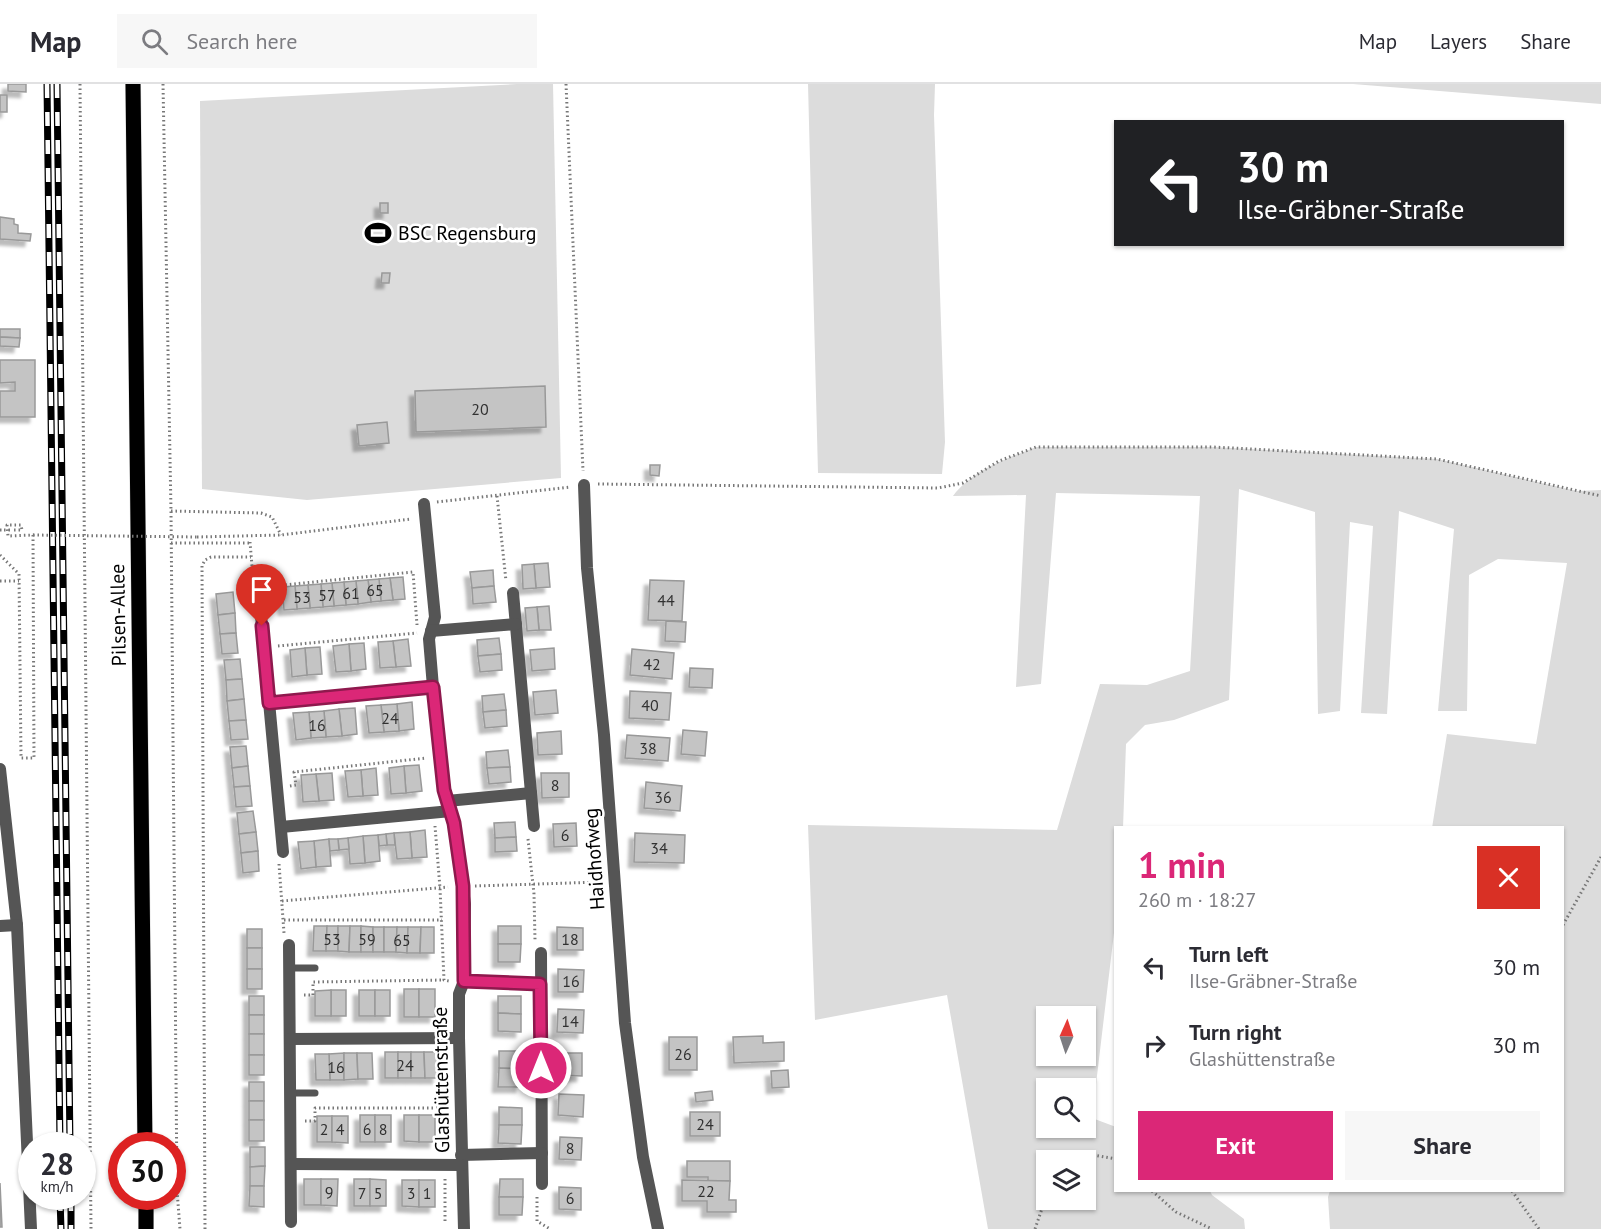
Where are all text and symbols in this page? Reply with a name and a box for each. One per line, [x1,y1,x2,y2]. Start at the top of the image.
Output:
search box [117,14,537,68]
text: Map [30,23,81,60]
icon: search [138,25,171,58]
text: Search here [186,27,297,55]
text: Map [1359,28,1397,55]
text: Layers [1430,28,1487,55]
text: Share [1520,28,1571,55]
text: 30 m [1237,139,1329,194]
icon: left [1138,144,1216,222]
text: Ilse-Gräbner-Straße [1237,192,1464,226]
sports icon: BSC Regensburg [363,218,393,248]
place label: BSC Regensburg [398,220,537,246]
house number: 20 [471,399,489,419]
street label: Pilsen-Allee [104,563,132,667]
pin [236,564,287,626]
icon: arrive [245,573,278,606]
house number: 65 [366,580,384,600]
house number: 61 [342,583,360,603]
house number: 57 [318,585,336,605]
house number: 53 [293,587,311,607]
house number: 44 [657,590,675,610]
house number: 42 [643,654,661,674]
house number: 40 [641,695,659,715]
house number: 24 [381,708,399,728]
house number: 16 [308,715,326,735]
house number: 38 [639,738,657,758]
house number: 8 [551,775,559,795]
house number: 36 [654,787,672,807]
street label: Haidhofweg [577,807,611,911]
house number: 6 [561,825,569,845]
house number: 34 [650,838,668,858]
text: 1 min [1138,841,1226,888]
button: close [1477,846,1540,909]
text: 260 m · 18:27 [1138,887,1256,913]
house number: 53 [323,929,341,949]
house number: 59 [358,929,376,949]
house number: 18 [561,929,579,949]
house number: 65 [393,930,411,950]
text: Turn left [1189,940,1269,968]
icon: left [1138,951,1171,984]
text: 30 m [1492,953,1540,981]
text: Ilse-Gräbner-Straße [1189,968,1357,994]
house number: 16 [562,971,580,991]
north arrow [1036,1006,1096,1066]
map controls [1036,1006,1096,1210]
street label: Glashüttenstraße [427,1007,455,1153]
house number: 14 [561,1011,579,1031]
text: Turn right [1189,1018,1281,1046]
icon: right [1138,1029,1171,1062]
text: 30 m [1492,1031,1540,1059]
position arrow [509,1036,573,1100]
house number: 26 [674,1044,692,1064]
text: Glashüttenstraße [1189,1046,1336,1072]
house number: 24 [396,1055,414,1075]
house number: 16 [327,1057,345,1077]
button: search [1036,1078,1096,1138]
button: Exit [1138,1111,1333,1180]
button: Share [1345,1111,1540,1180]
house number: 24 [696,1114,714,1134]
house number: 2 [320,1119,328,1139]
house number: 4 [336,1119,345,1139]
house number: 6 [363,1119,371,1139]
house number: 8 [379,1119,387,1139]
speed limit sign: 30 [108,1132,186,1210]
house number: 8 [566,1138,574,1158]
text: 28 [40,1144,74,1183]
button: layers [1036,1150,1096,1210]
text: km/h [41,1177,73,1196]
house number: 22 [697,1181,715,1201]
house number: 9 [325,1182,333,1202]
house number: 7 [358,1183,366,1203]
house number: 5 [374,1183,382,1203]
house number: 3 [407,1183,415,1203]
house number: 1 [423,1183,431,1203]
house number: 6 [566,1188,574,1208]

